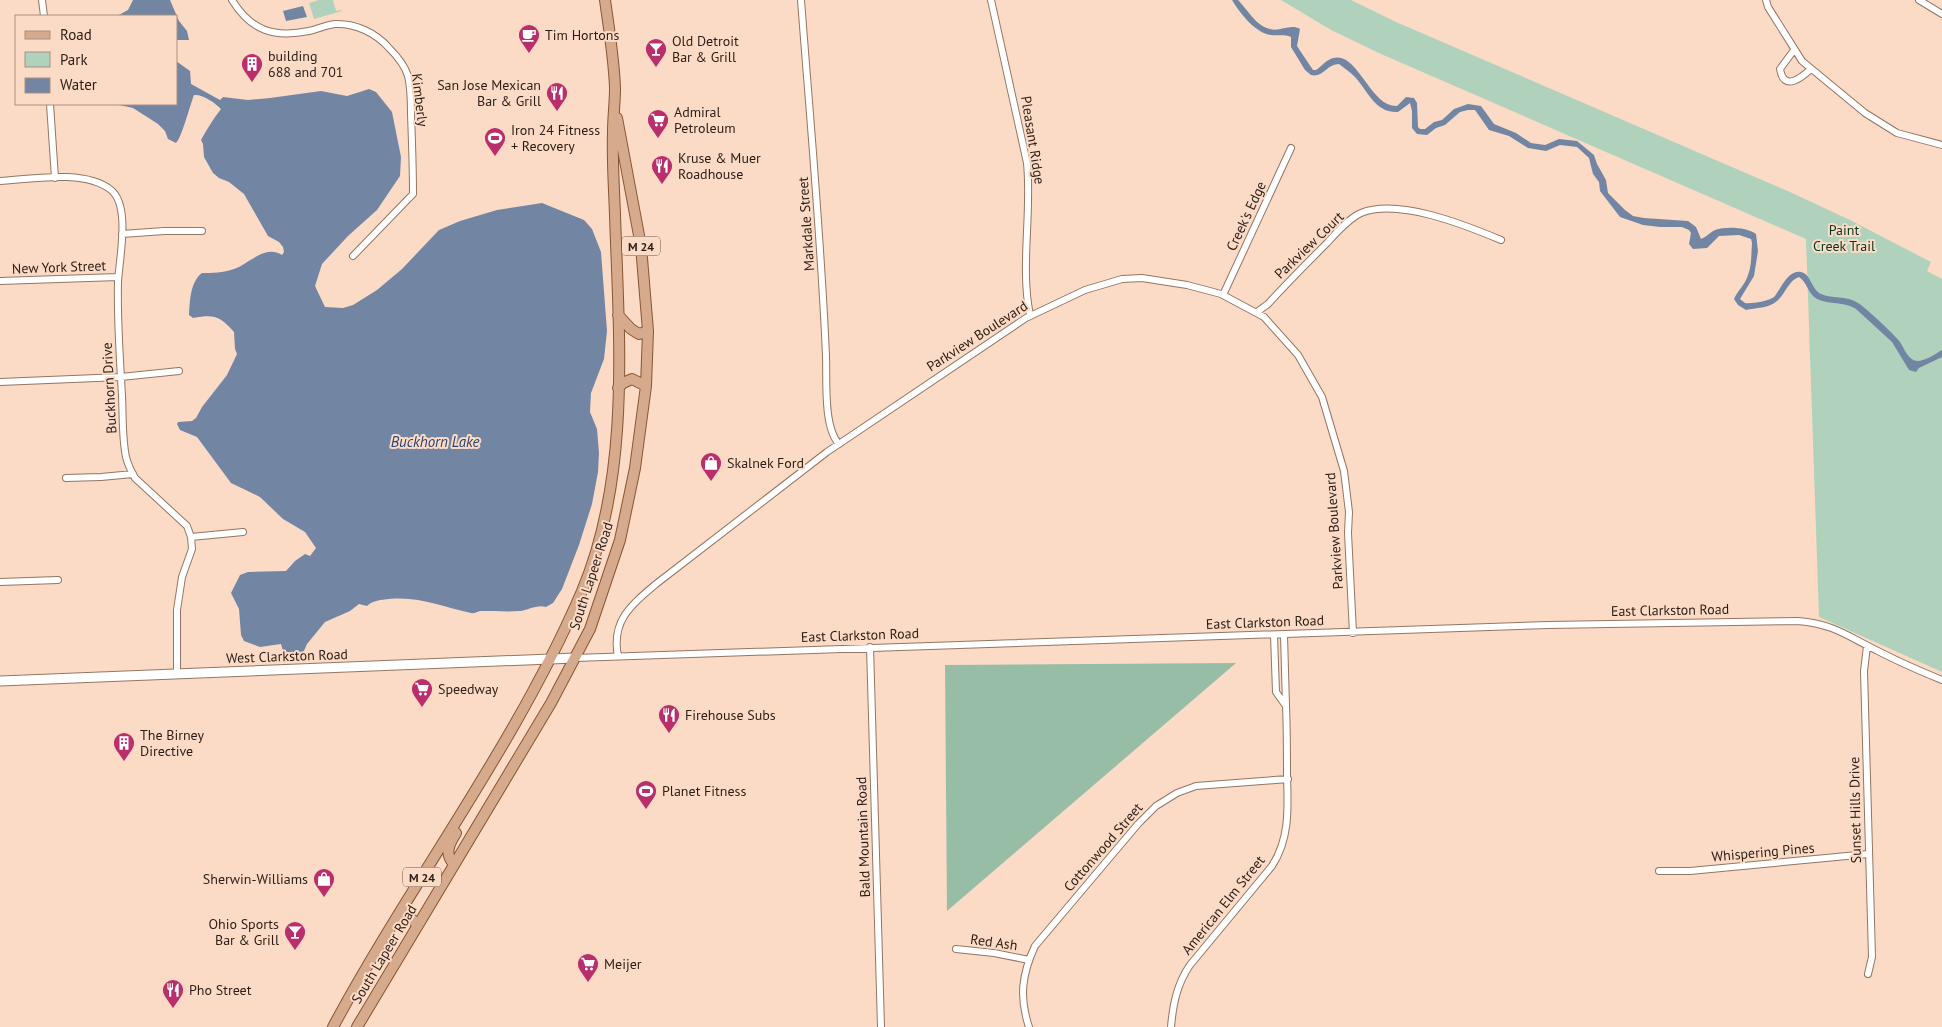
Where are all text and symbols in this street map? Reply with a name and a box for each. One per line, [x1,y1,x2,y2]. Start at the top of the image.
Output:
legend [15,15,178,105]
cafe icon: Tim Hortons [517,23,541,54]
text: Road [60,25,92,44]
place label: Tim Hortons [545,26,619,44]
place label: Old Detroit Bar & Grill [672,32,739,66]
bar icon: Old Detroit Bar & Grill [644,37,668,68]
place label: building 688 and 701 [268,47,343,81]
text: Park [60,50,88,69]
building icon: building 688 and 701 [240,52,264,83]
street label: Kimberly [408,72,432,128]
text: Water [60,75,97,94]
place label: San Jose Mexican Bar & Grill [437,76,541,110]
restaurant icon: San Jose Mexican Bar & Grill [545,81,569,112]
street label: Pleasant Ridge [1017,95,1049,185]
place label: Admiral Petroleum [674,103,736,137]
supermarket icon: Admiral Petroleum [646,108,670,139]
place label: Iron 24 Fitness + Recovery [511,121,600,155]
sports icon: Iron 24 Fitness + Recovery [483,126,507,157]
place label: Kruse & Muer Roadhouse [678,149,761,183]
restaurant icon: Kruse & Muer Roadhouse [650,154,674,185]
street label: Markdale Street [794,176,818,272]
street label: Creek's Edge [1222,178,1270,254]
street label: Parkview Court [1271,207,1348,282]
park label: Paint Creek Trail [1813,221,1875,255]
road number: M 24 [622,237,660,256]
street label: New York Street [12,256,107,278]
street label: Parkview Boulevard [923,297,1031,375]
street label: Buckhorn Drive [98,342,120,434]
water label: Buckhorn Lake [391,432,479,451]
shop icon: Skalnek Ford [699,451,723,482]
place label: Skalnek Ford [727,454,804,472]
street label: Parkview Boulevard [1321,472,1347,590]
street label: South Lapeer Road [565,520,617,632]
street label: East Clarkston Road [1611,600,1729,620]
street label: East Clarkston Road [1206,611,1324,633]
street label: East Clarkston Road [801,624,919,646]
street label: West Clarkston Road [226,645,348,667]
supermarket icon: Speedway [410,677,434,708]
place label: Speedway [438,680,499,698]
restaurant icon: Firehouse Subs [657,703,681,734]
place label: Firehouse Subs [685,706,776,724]
place label: The Birney Directive [140,726,204,760]
building icon: The Birney Directive [112,731,136,762]
street label: Sunset Hills Drive [1845,757,1865,863]
street label: Bald Mountain Road [852,776,874,898]
sports icon: Planet Fitness [634,779,658,810]
place label: Planet Fitness [662,782,747,800]
street label: Cottonwood Street [1060,799,1147,895]
street label: Whispering Pines [1711,839,1815,865]
street label: American Elm Street [1178,852,1269,958]
shop icon: Sherwin-Williams [312,867,336,898]
road number: M 24 [403,868,441,886]
place label: Sherwin-Williams [203,870,308,888]
street label: South Lapeer Road [347,901,421,1007]
place label: Ohio Sports Bar & Grill [208,915,279,949]
bar icon: Ohio Sports Bar & Grill [283,920,307,951]
street label: Red Ash [969,930,1019,954]
supermarket icon: Meijer [576,952,600,983]
place label: Meijer [604,955,642,973]
restaurant icon: Pho Street [161,978,185,1009]
place label: Pho Street [189,981,252,999]

